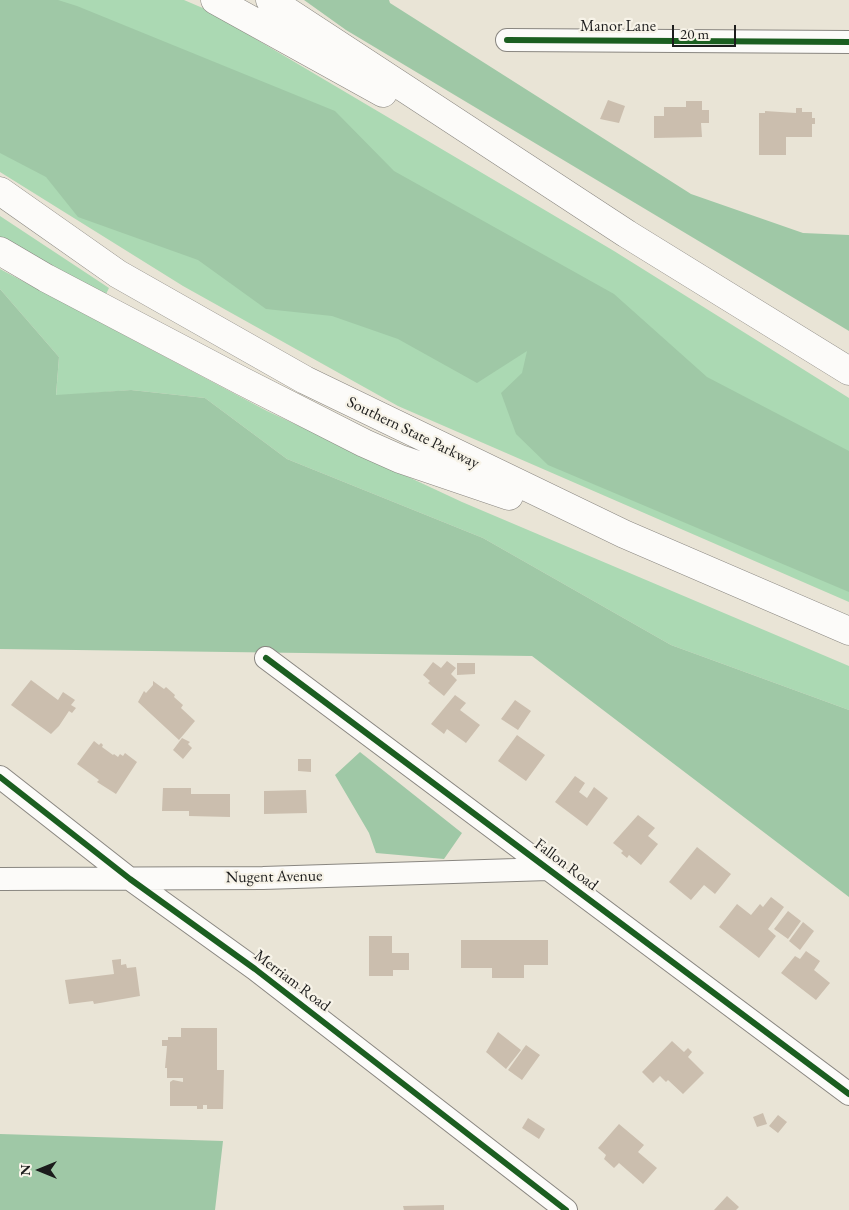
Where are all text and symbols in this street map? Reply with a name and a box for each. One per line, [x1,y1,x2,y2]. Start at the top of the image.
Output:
scale bar [674,15,738,47]
street label: Manor Lane [580,17,656,37]
text: 20 m [680,24,709,43]
street label: Southern State Parkway [344,393,482,473]
street label: Fallon Road [530,835,602,895]
street label: Nugent Avenue [225,867,323,887]
street label: Merriam Road [250,946,334,1016]
north arrow [15,1145,65,1195]
text: N [16,1164,34,1176]

